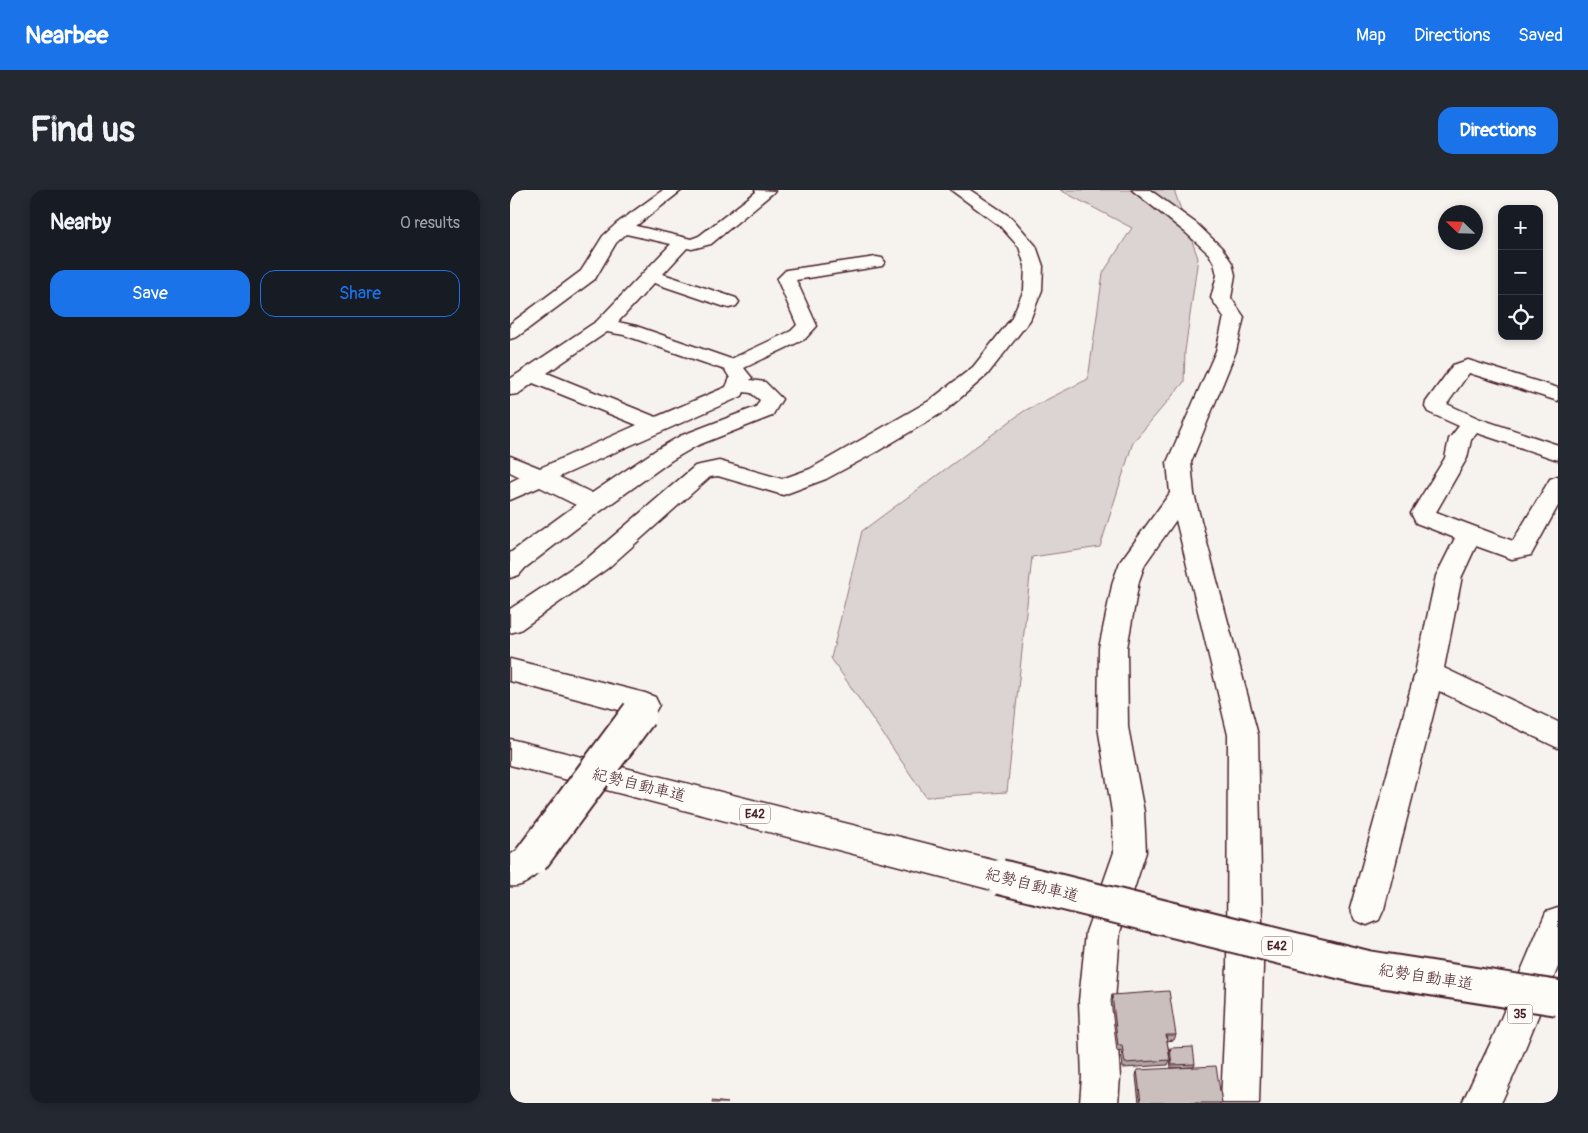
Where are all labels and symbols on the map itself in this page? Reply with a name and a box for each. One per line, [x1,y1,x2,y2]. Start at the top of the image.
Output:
north arrow [1438,205,1483,250]
street label: 紀勢自動車道 [590,764,688,806]
road number: E42 [740,804,770,824]
street label: 紀勢自動車道 [983,864,1081,906]
road number: E42 [1262,936,1292,956]
street label: 紀勢自動車道 [1377,960,1475,994]
road number: 35 [1508,1004,1532,1024]

